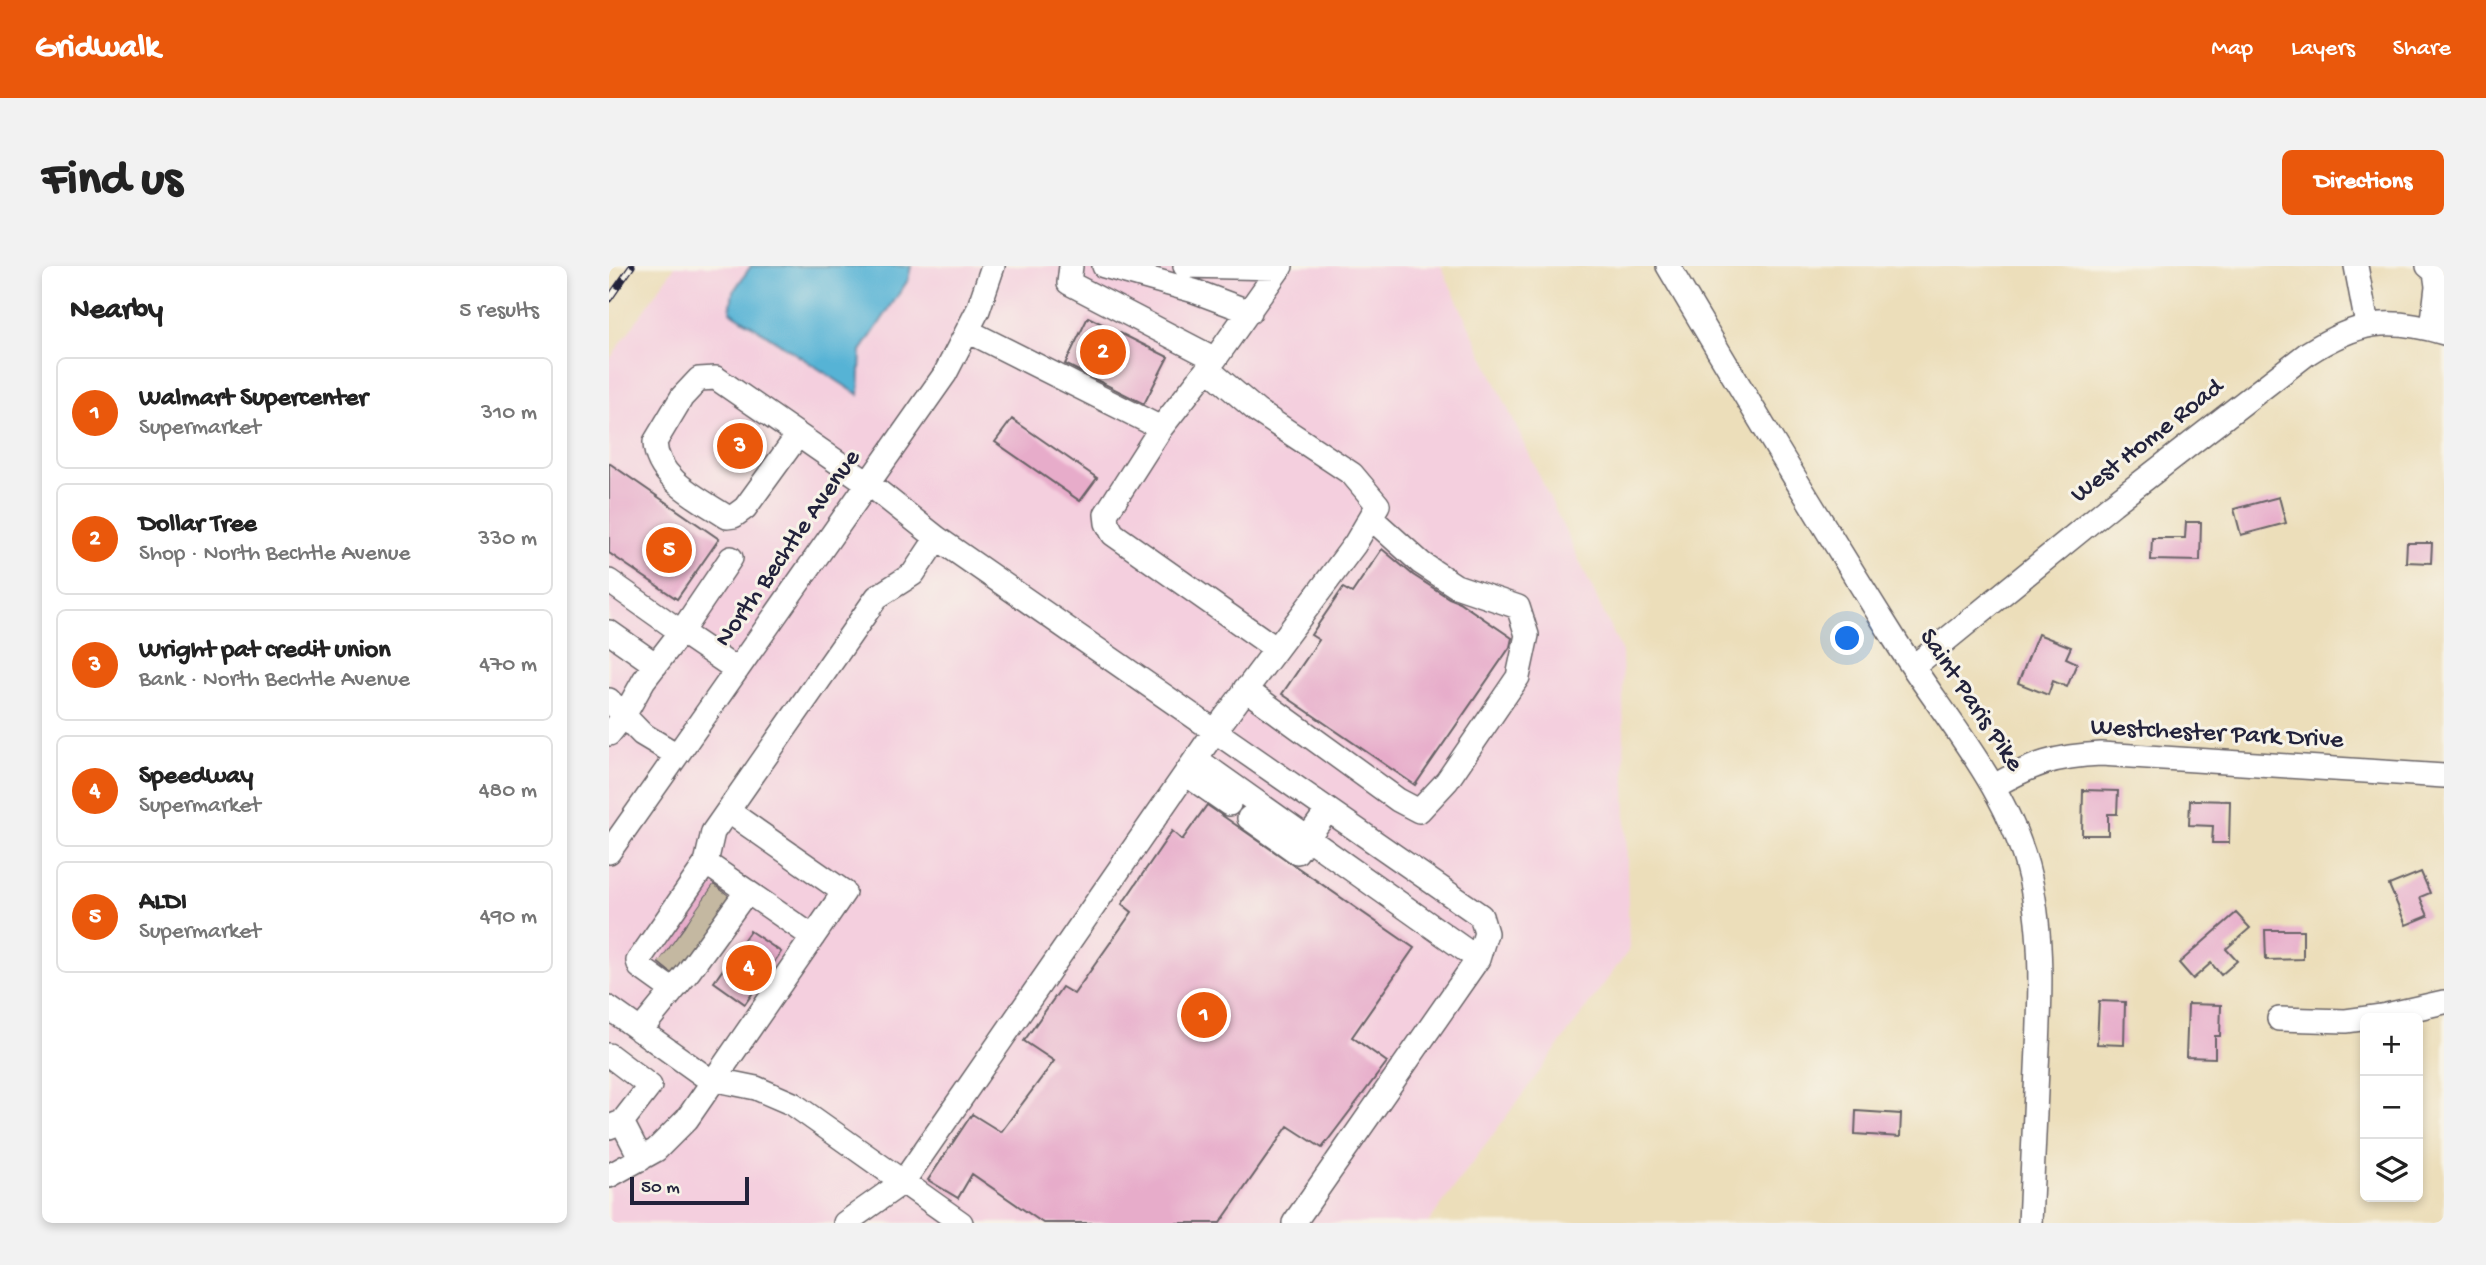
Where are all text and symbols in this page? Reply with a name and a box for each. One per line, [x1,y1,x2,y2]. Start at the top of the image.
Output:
text: Gridwalk [35,30,160,68]
text: Map [2211,35,2253,64]
text: Layers [2291,35,2355,64]
text: Share [2393,35,2451,64]
button: Directions [2282,150,2444,215]
text: Find us [42,153,182,211]
text: Nearby [70,294,163,329]
text: 5 results [459,298,539,325]
pin: 2 [1080,326,1126,378]
street label: West Home Road [2066,372,2232,511]
text: Walmart Supercenter [139,384,368,415]
text: 1 [90,400,100,427]
text: 310 m [481,400,537,427]
text: Supermarket [139,415,261,442]
pin: 3 [717,420,763,472]
street label: North Bechtle Avenue [709,444,869,654]
text: Dollar Tree [139,510,257,541]
pin: 5 [646,524,692,576]
text: 2 [89,526,101,553]
text: 330 m [478,526,537,553]
text: Shop · North Bechtle Avenue [139,541,410,568]
your location [1830,621,1864,655]
street label: Saint Paris Pike [1911,624,2029,779]
text: Wright pat credit union [139,636,391,667]
text: 3 [89,652,101,679]
text: 470 m [479,652,537,679]
text: Bank · North Bechtle Avenue [139,667,410,694]
street label: Westchester Park Drive [2090,713,2345,757]
text: Speedway [139,762,253,793]
text: 4 [90,778,100,805]
text: 480 m [479,778,537,805]
text: Supermarket [139,793,261,820]
text: ALDI [139,888,187,919]
text: 5 [89,904,101,931]
text: 490 m [480,904,537,931]
text: Supermarket [139,919,261,946]
pin: 4 [726,942,772,994]
pin: 1 [1181,989,1227,1041]
map controls [2360,1013,2423,1202]
button: + [2360,1013,2423,1076]
button: − [2360,1076,2423,1139]
button: layers [2360,1139,2423,1202]
scale bar [630,1174,749,1206]
text: 50 m [641,1177,680,1200]

